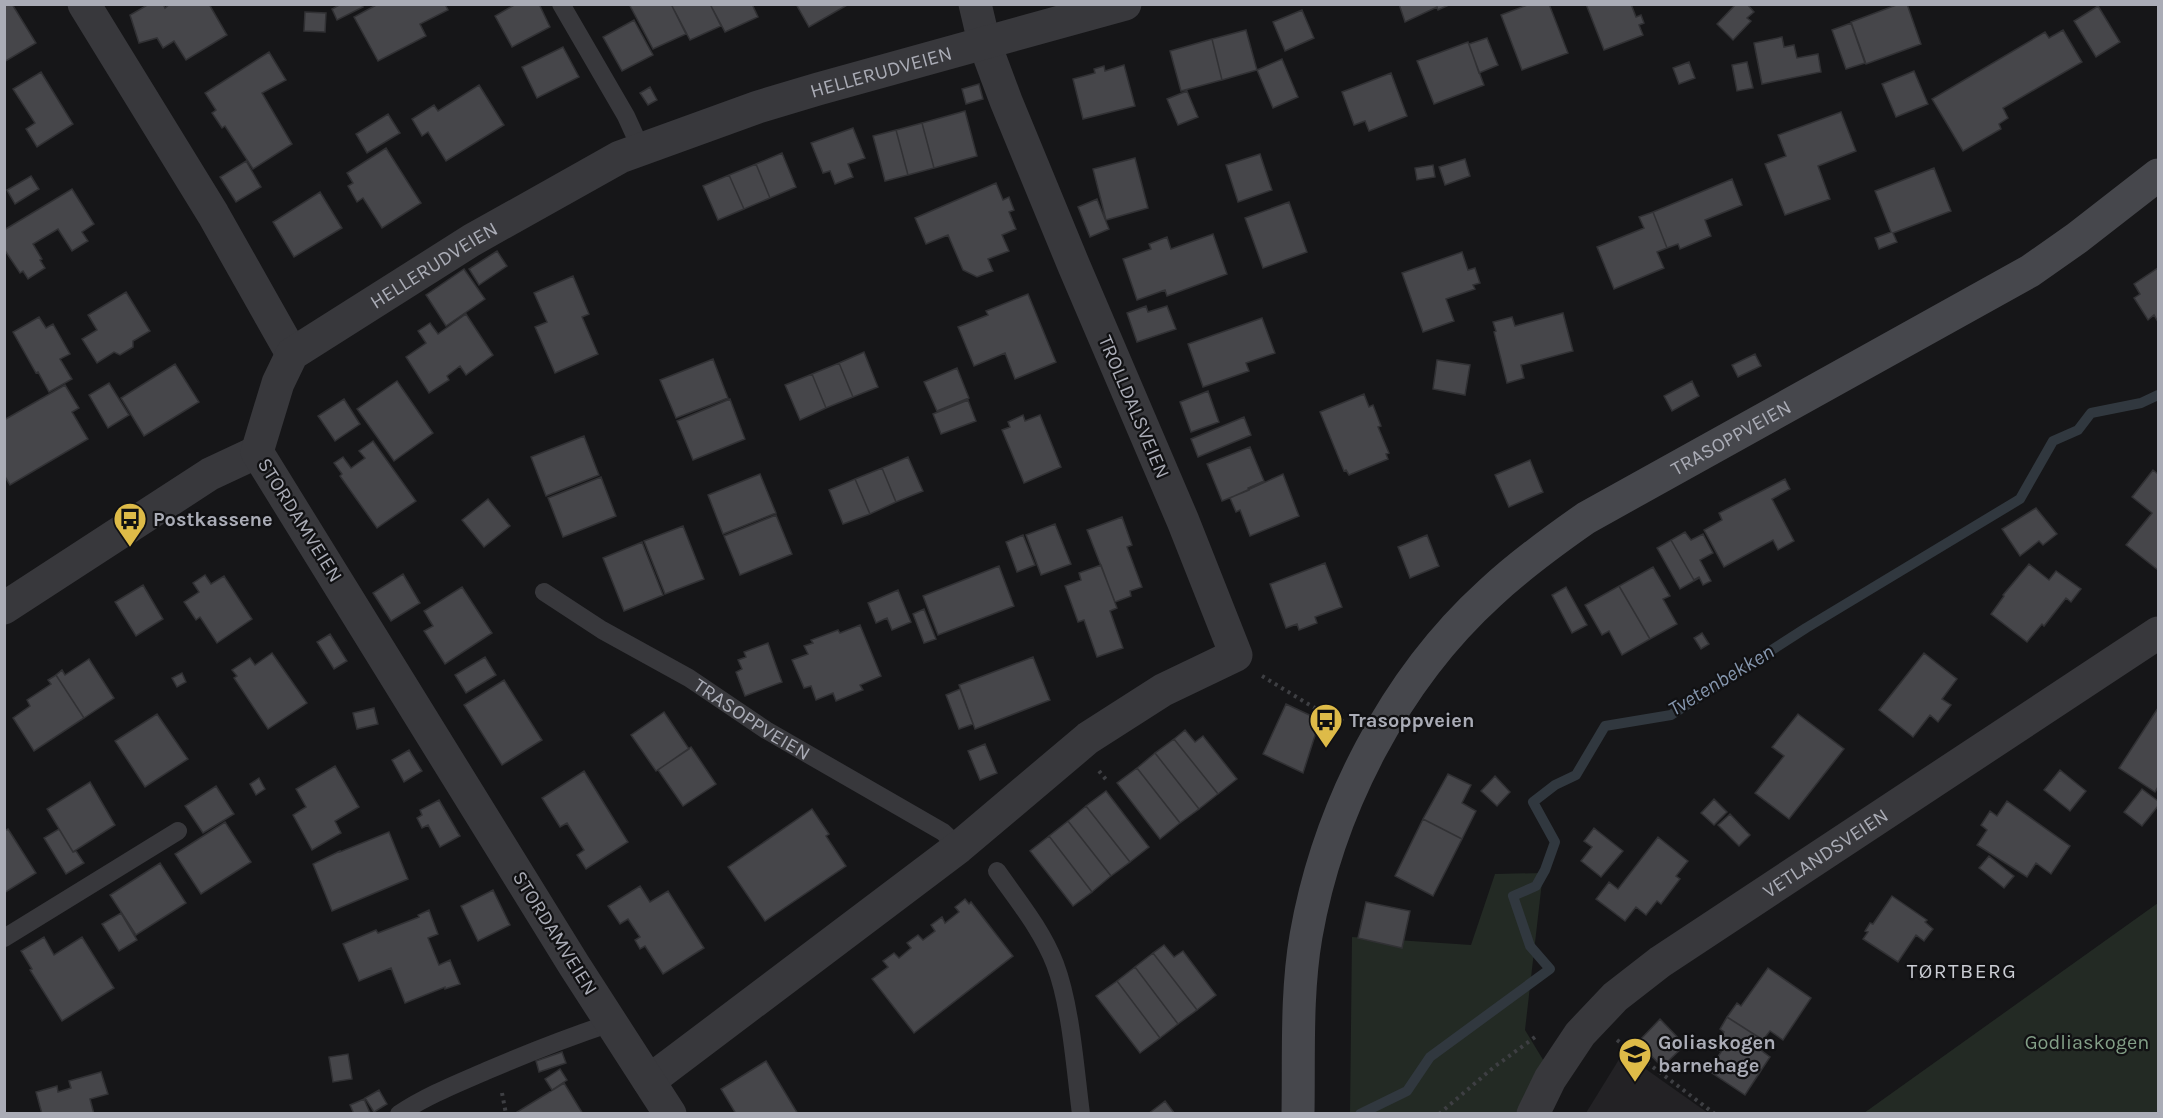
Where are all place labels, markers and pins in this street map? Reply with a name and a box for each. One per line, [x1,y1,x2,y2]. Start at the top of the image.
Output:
bus stop icon: Postkassene [112,501,148,548]
place label: Postkassene [153,508,273,531]
bus stop icon: Trasoppveien [1308,702,1344,749]
place label: Trasoppveien [1349,709,1474,732]
place label: Goliaskogen barnehage [1658,1031,1776,1077]
school or university icon: Goliaskogen barnehage [1617,1036,1653,1083]

